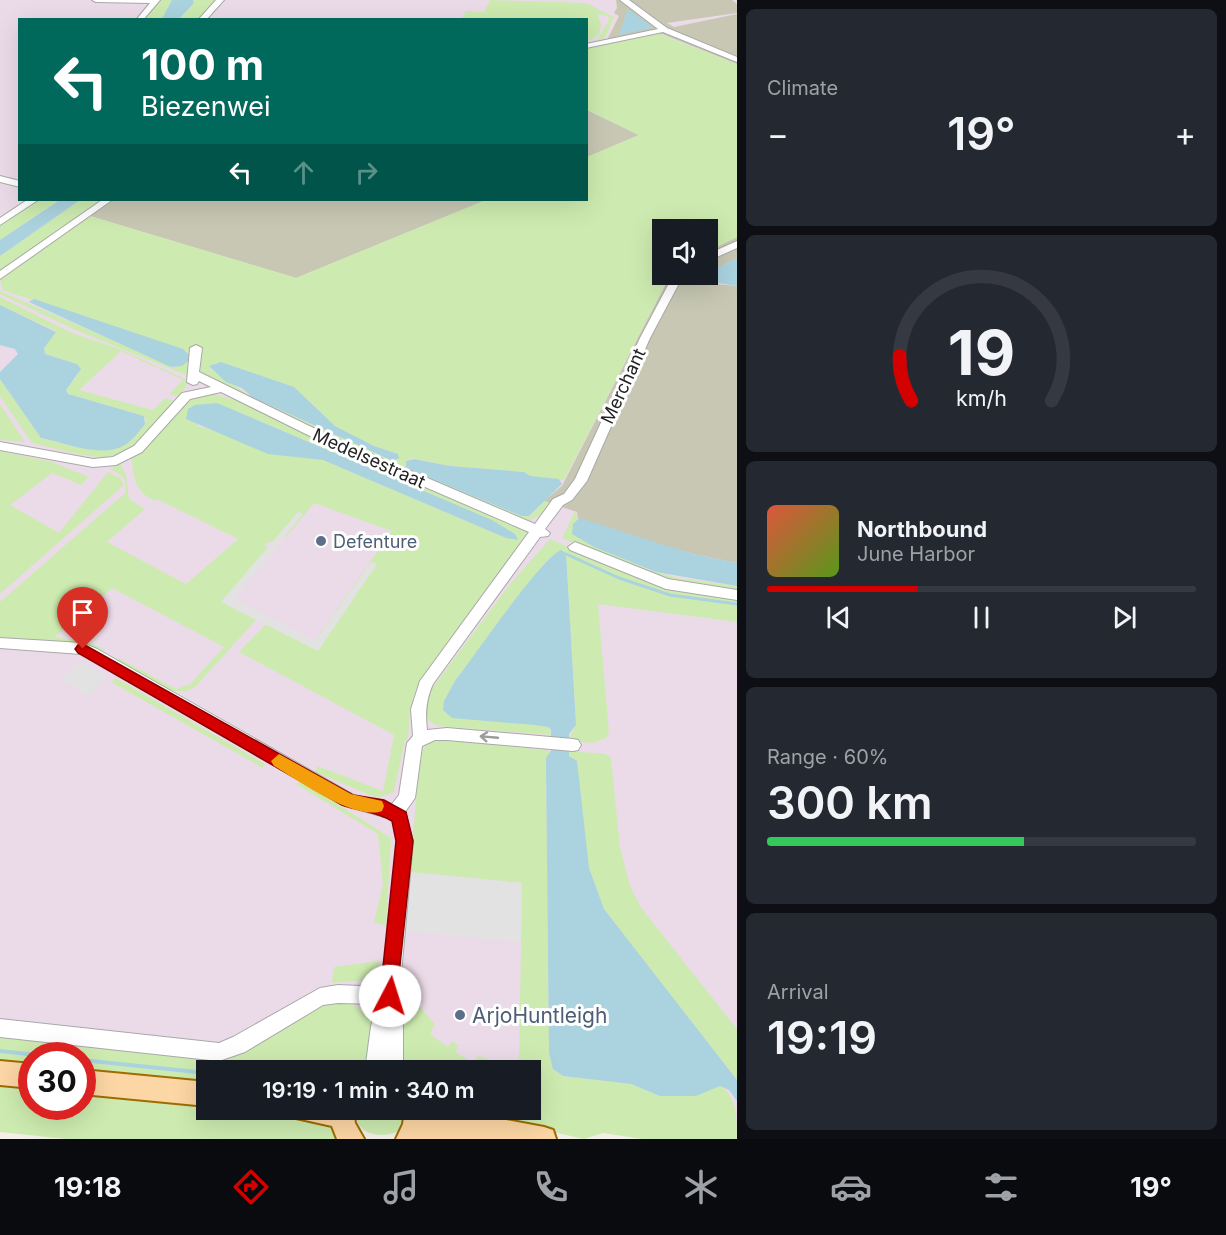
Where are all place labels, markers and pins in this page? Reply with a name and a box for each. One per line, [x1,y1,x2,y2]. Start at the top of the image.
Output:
place label: Defenture [333,531,417,552]
marker: Defenture [314,534,328,548]
pin [57,587,108,649]
place label: ArjoHuntleigh [472,1003,607,1028]
marker: ArjoHuntleigh [453,1008,467,1022]

